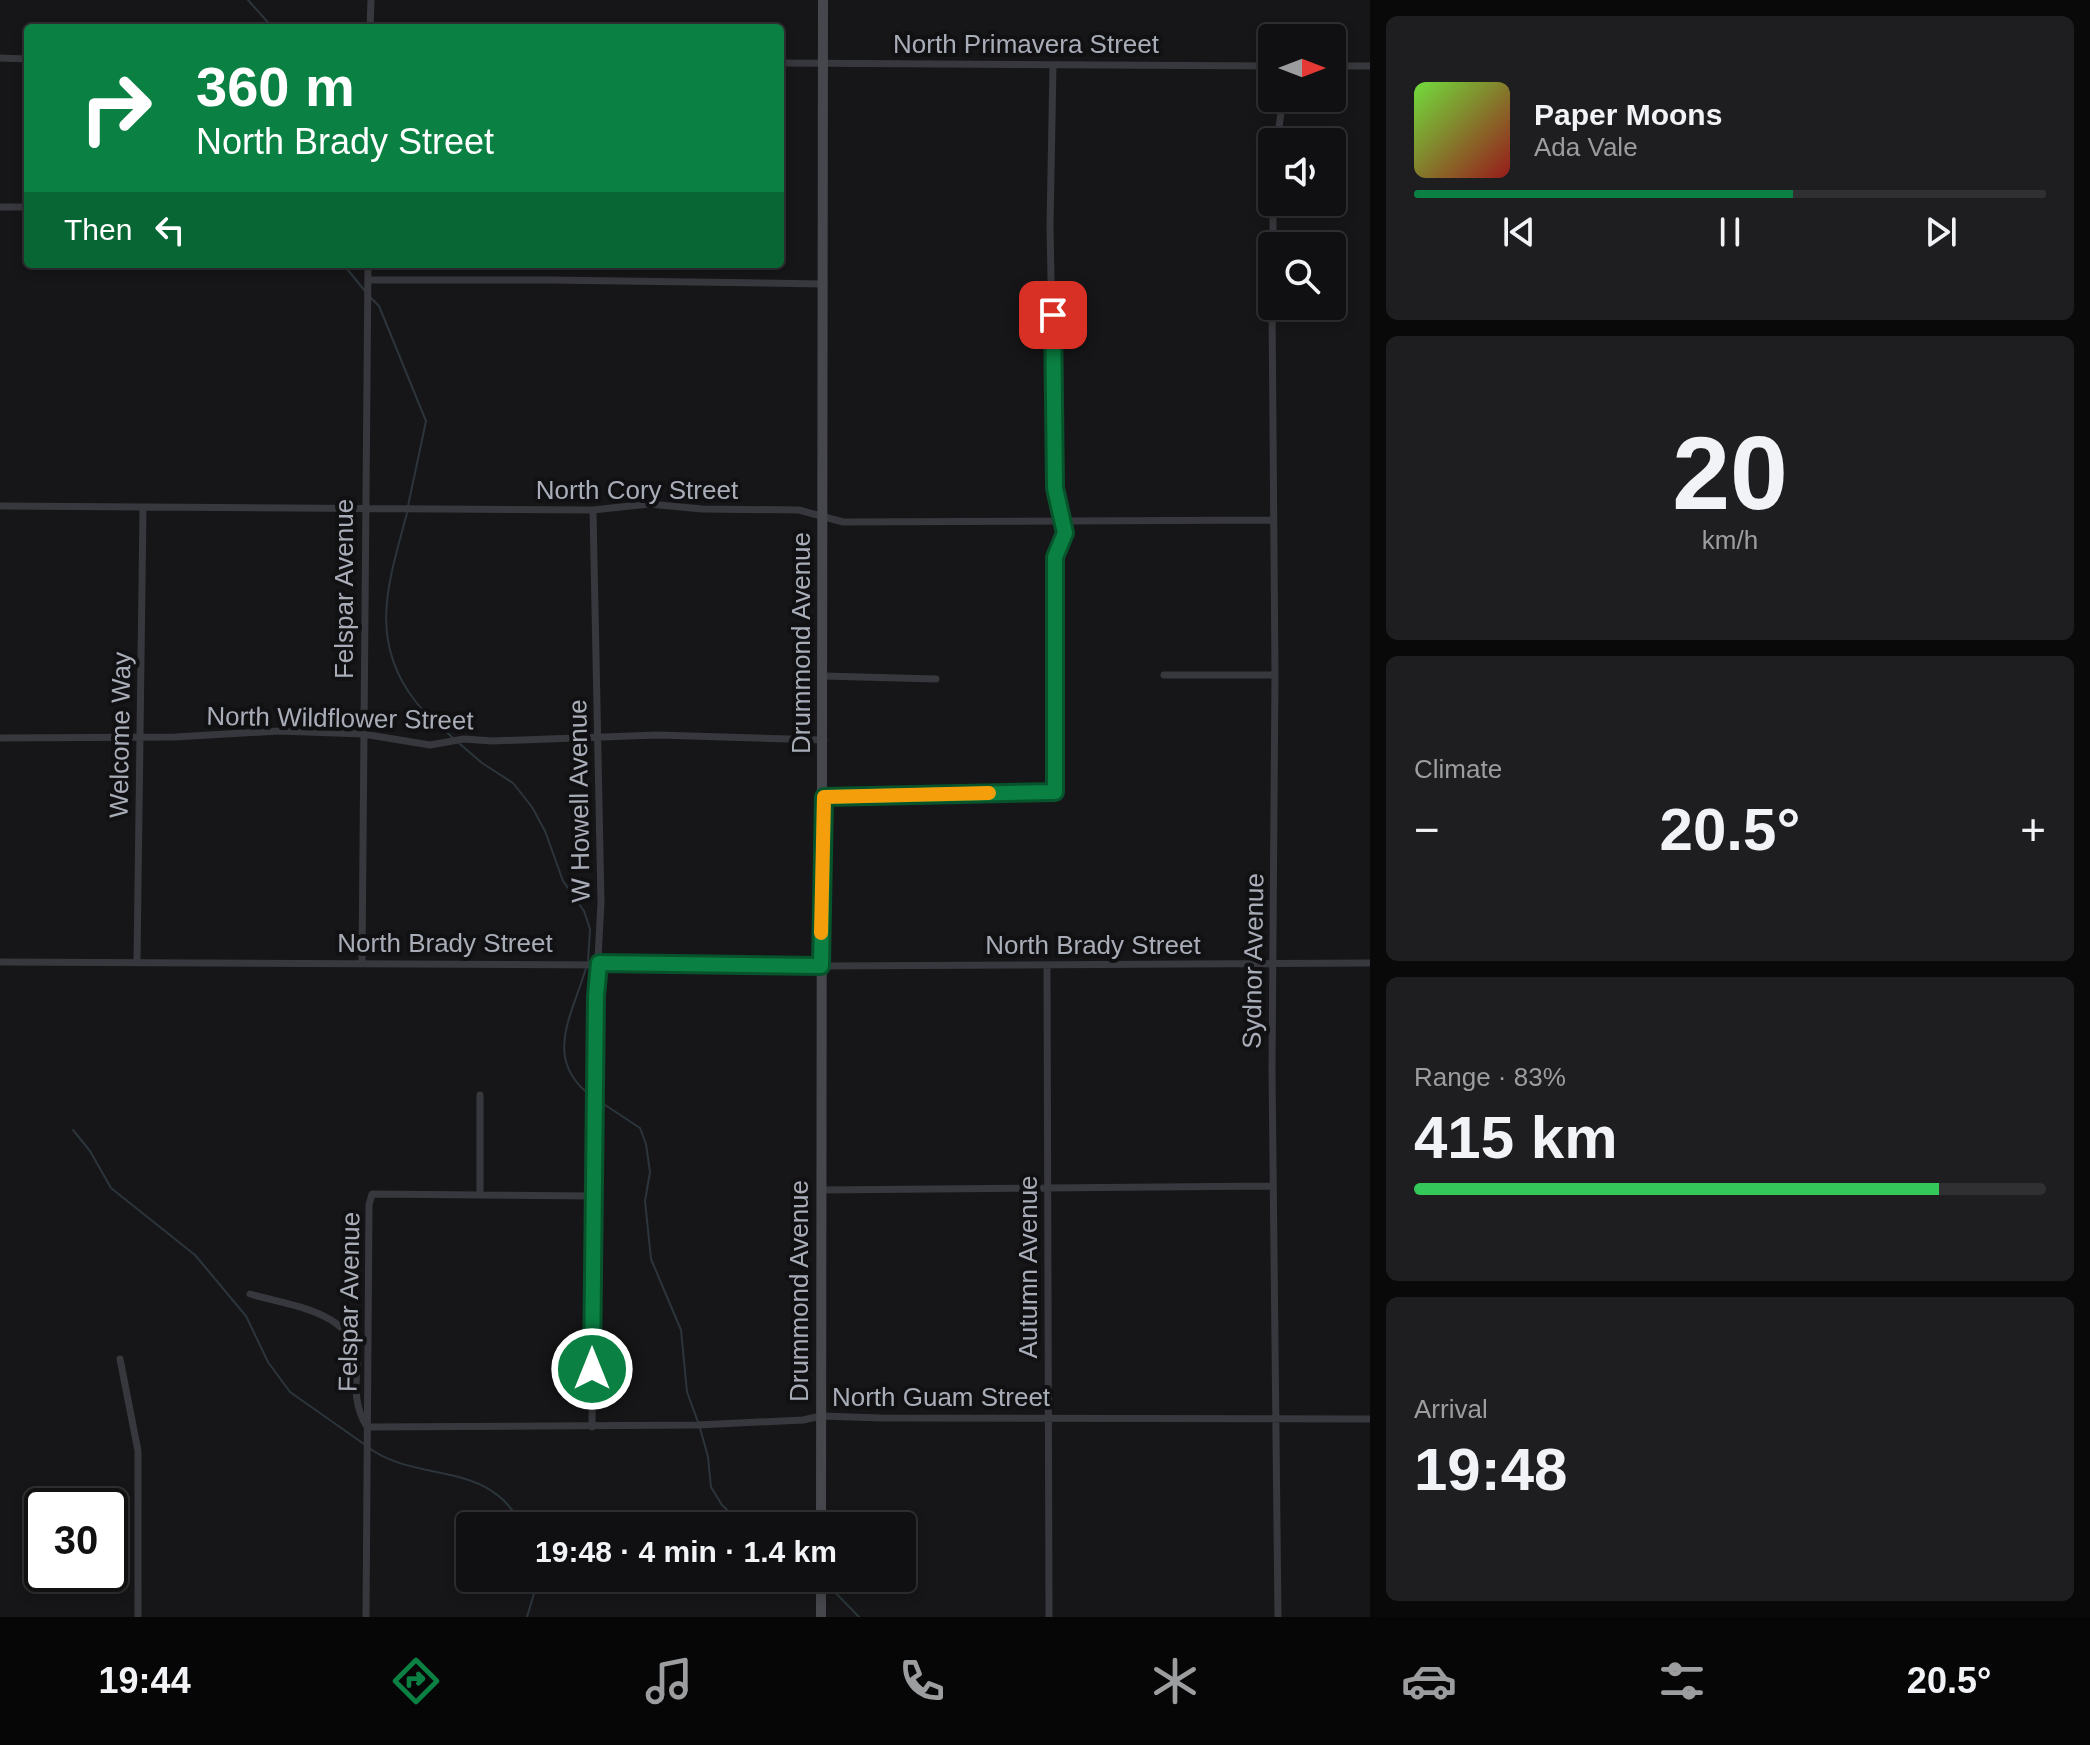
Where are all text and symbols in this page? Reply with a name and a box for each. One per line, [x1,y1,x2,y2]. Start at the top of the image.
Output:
north arrow [1258,24,1346,112]
map controls [1258,24,1346,320]
street label: North Primavera Street [893,29,1160,59]
text: 360 m [196,55,355,118]
icon: right [64,56,168,160]
text: Paper Moons [1534,98,1722,131]
text: North Brady Street [196,121,494,162]
button: sound [1258,128,1346,216]
text: Ada Vale [1534,132,1638,162]
icon: left [148,208,192,252]
icon: previous [1497,210,1541,254]
icon: pause [1708,210,1752,254]
icon: next [1919,210,1963,254]
text: Then [64,213,132,246]
button: search [1258,232,1346,320]
pin [1019,281,1087,349]
icon: arrive [1031,293,1075,337]
text: 20 [1672,415,1788,531]
street label: North Cory Street [536,475,739,505]
street label: Felspar Avenue [329,499,359,679]
text: km/h [1702,525,1758,555]
street label: Drummond Avenue [786,532,816,754]
street label: Welcome Way [104,652,136,818]
street label: W Howell Avenue [562,699,596,903]
street label: North Wildflower Street [206,701,475,735]
text: Climate [1414,754,1502,784]
text: 20.5° [1660,796,1800,863]
text: − [1414,805,1440,854]
text: + [2020,805,2046,854]
street label: Sydnor Avenue [1236,873,1270,1049]
street label: North Brady Street [337,928,553,958]
street label: North Brady Street [985,930,1201,960]
text: Range · 83% [1414,1062,1566,1092]
text: 415 km [1414,1104,1618,1171]
street label: Autumn Avenue [1013,1175,1043,1359]
street label: Drummond Avenue [784,1180,814,1402]
street label: Felspar Avenue [332,1212,366,1392]
position arrow [550,1327,634,1411]
street label: North Guam Street [832,1382,1051,1412]
text: Arrival [1414,1394,1488,1424]
text: 19:48 [1414,1436,1567,1503]
speed limit sign: 30 [24,1488,128,1592]
text: 19:48 · 4 min · 1.4 km [535,1535,837,1568]
icon: directions [388,1653,444,1709]
icon: music [641,1653,697,1709]
icon: phone [894,1653,950,1709]
icon: climate [1147,1653,1203,1709]
icon: car [1401,1653,1457,1709]
icon: filters [1654,1653,1710,1709]
text: 19:44 [99,1660,191,1701]
text: 20.5° [1907,1660,1991,1701]

